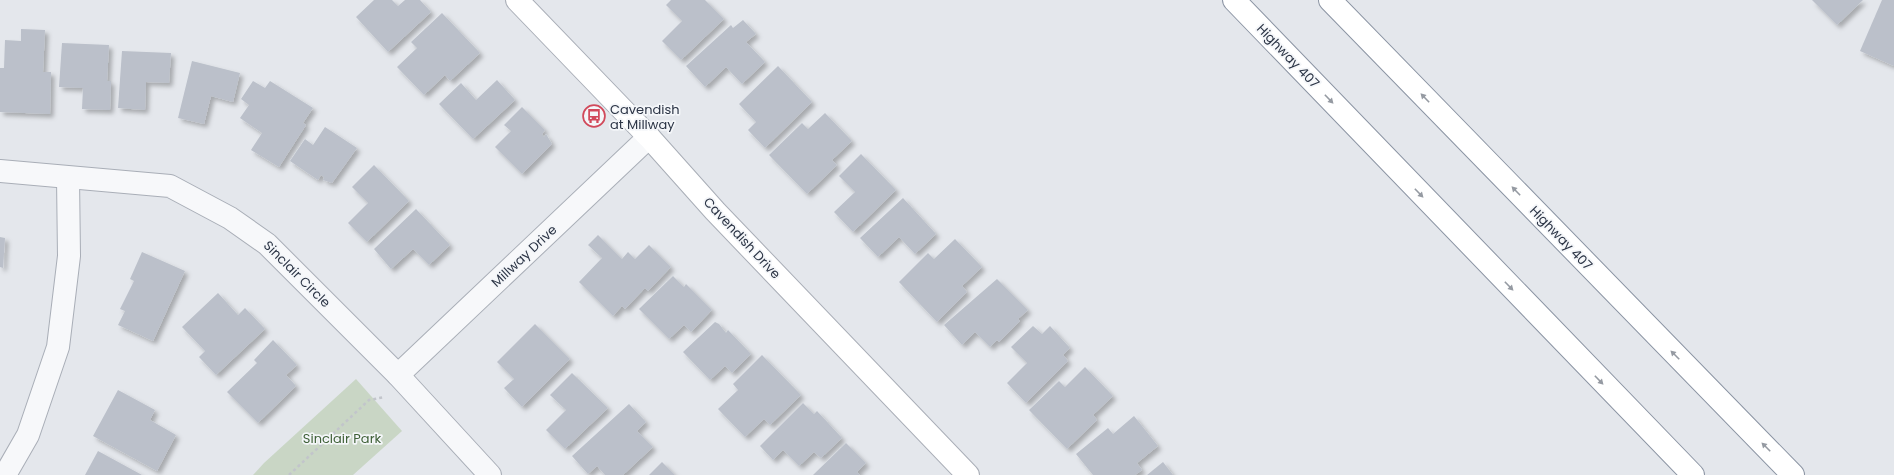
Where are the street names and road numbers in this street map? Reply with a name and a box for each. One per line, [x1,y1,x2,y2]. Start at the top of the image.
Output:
street label: Highway 407 [1252,20,1324,92]
street label: Cavendish Drive [699,193,785,283]
street label: Highway 407 [1525,202,1597,274]
street label: Millway Drive [487,221,561,291]
street label: Sinclair Circle [259,236,335,312]

